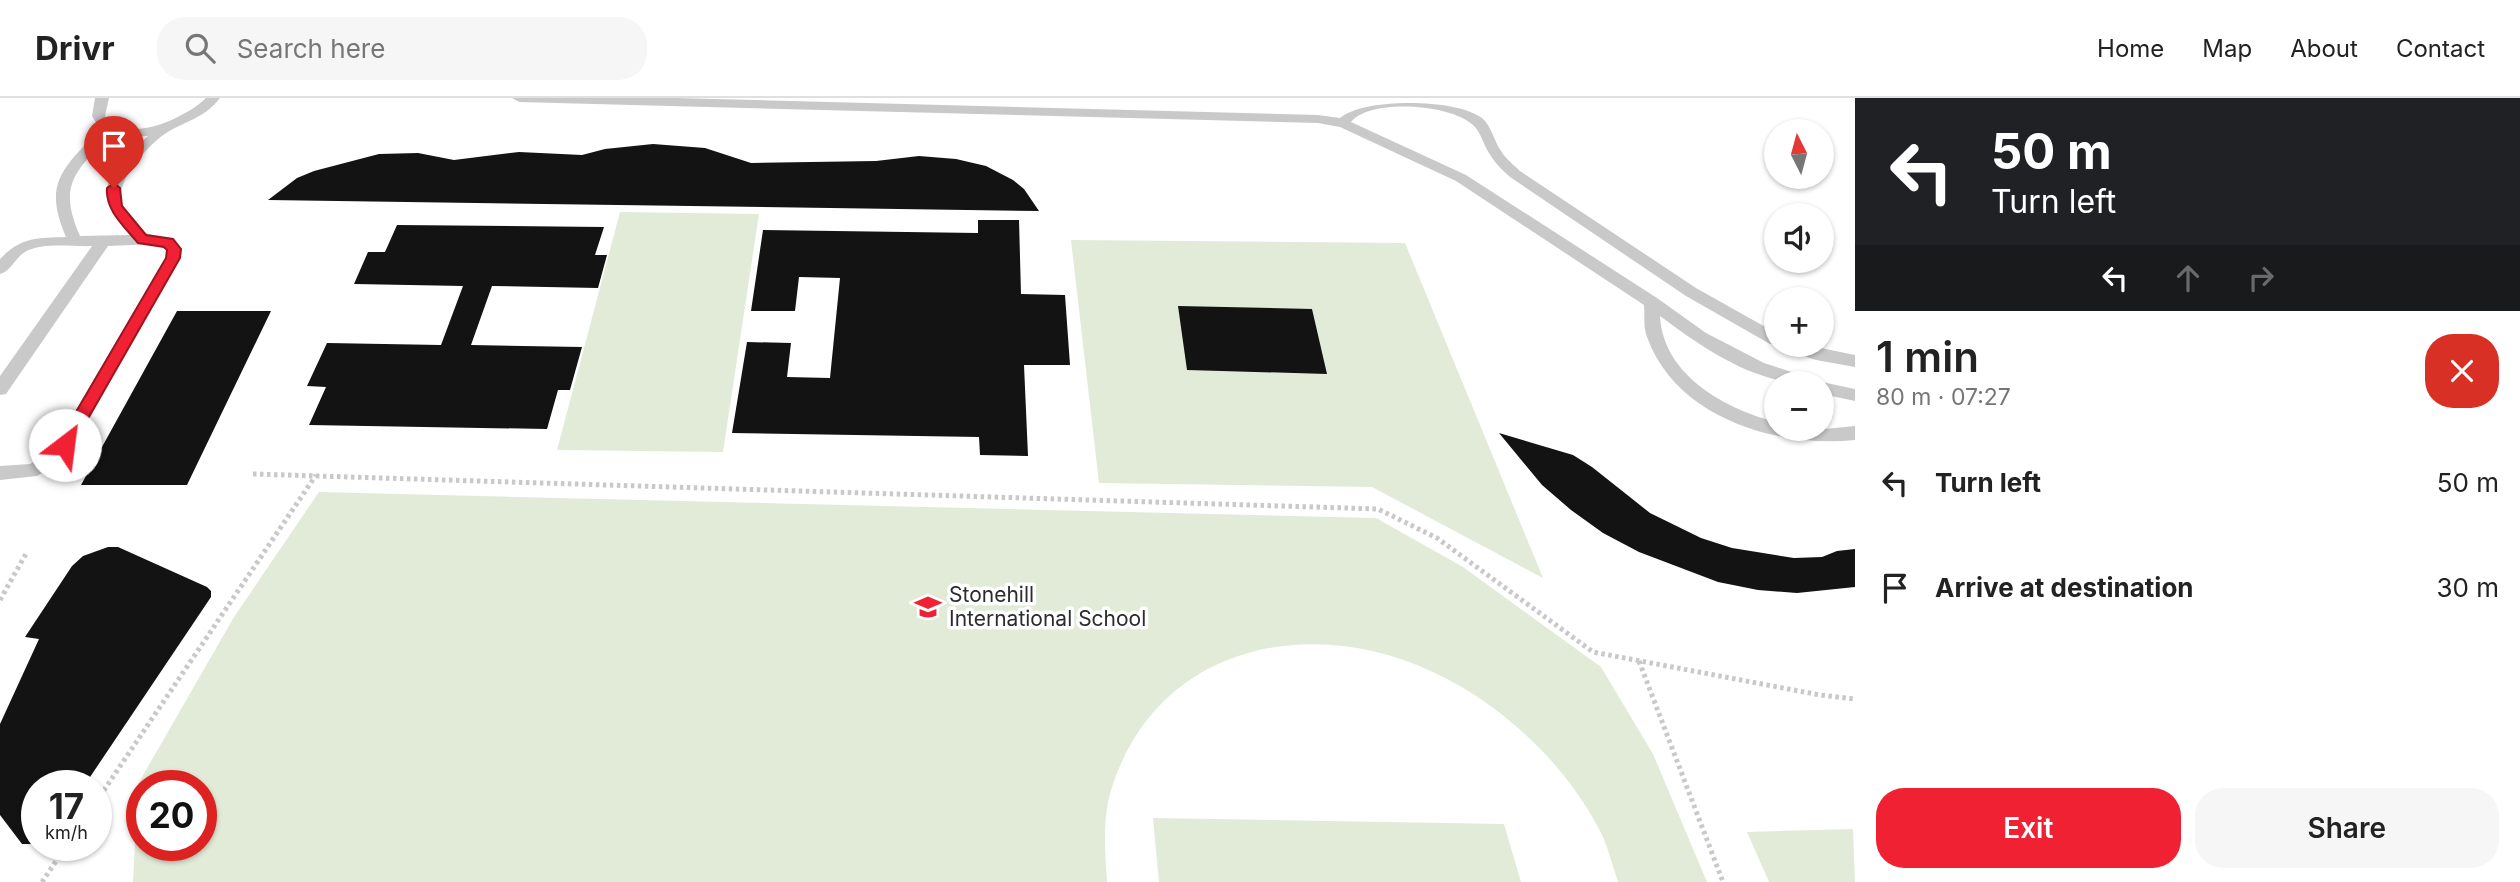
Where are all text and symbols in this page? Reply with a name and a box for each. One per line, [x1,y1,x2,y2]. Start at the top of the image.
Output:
search box [157,17,647,80]
text: Drivr [35,28,115,68]
icon: search [181,29,219,67]
text: Search here [237,33,385,64]
text: Home [2097,34,2164,63]
text: Map [2202,34,2252,63]
text: About [2290,34,2358,63]
text: Contact [2396,34,2485,63]
pin [84,116,144,188]
north arrow [1764,119,1834,189]
map controls [1764,119,1834,441]
text: 50 m [1991,122,2112,181]
icon: left [1876,126,1967,217]
icon: arrive [95,127,133,165]
text: Turn left [1991,182,2116,221]
button: sound [1764,203,1834,273]
icon: left [2096,259,2134,297]
icon: ahead [2169,259,2207,297]
icon: right [2242,259,2280,297]
button: + [1764,287,1834,357]
text: 1 min [1876,331,1979,382]
button: close [2425,334,2499,408]
button: − [1764,371,1834,441]
text: 80 m · 07:27 [1876,383,2011,411]
position arrow [28,408,102,482]
icon: left [1876,464,1914,502]
text: Turn left [1935,467,2041,498]
text: 50 m [2437,467,2499,498]
icon: arrive [1876,569,1914,607]
text: Arrive at destination [1935,572,2194,603]
text: 30 m [2436,572,2499,603]
place label: Stonehill International School [949,582,1146,631]
school or university icon: Stonehill International School [913,592,943,622]
speed limit sign: 20 [126,770,217,861]
text: 17 [49,785,84,827]
button: Exit [1876,788,2181,868]
button: Share [2195,788,2499,868]
text: km/h [45,822,88,843]

